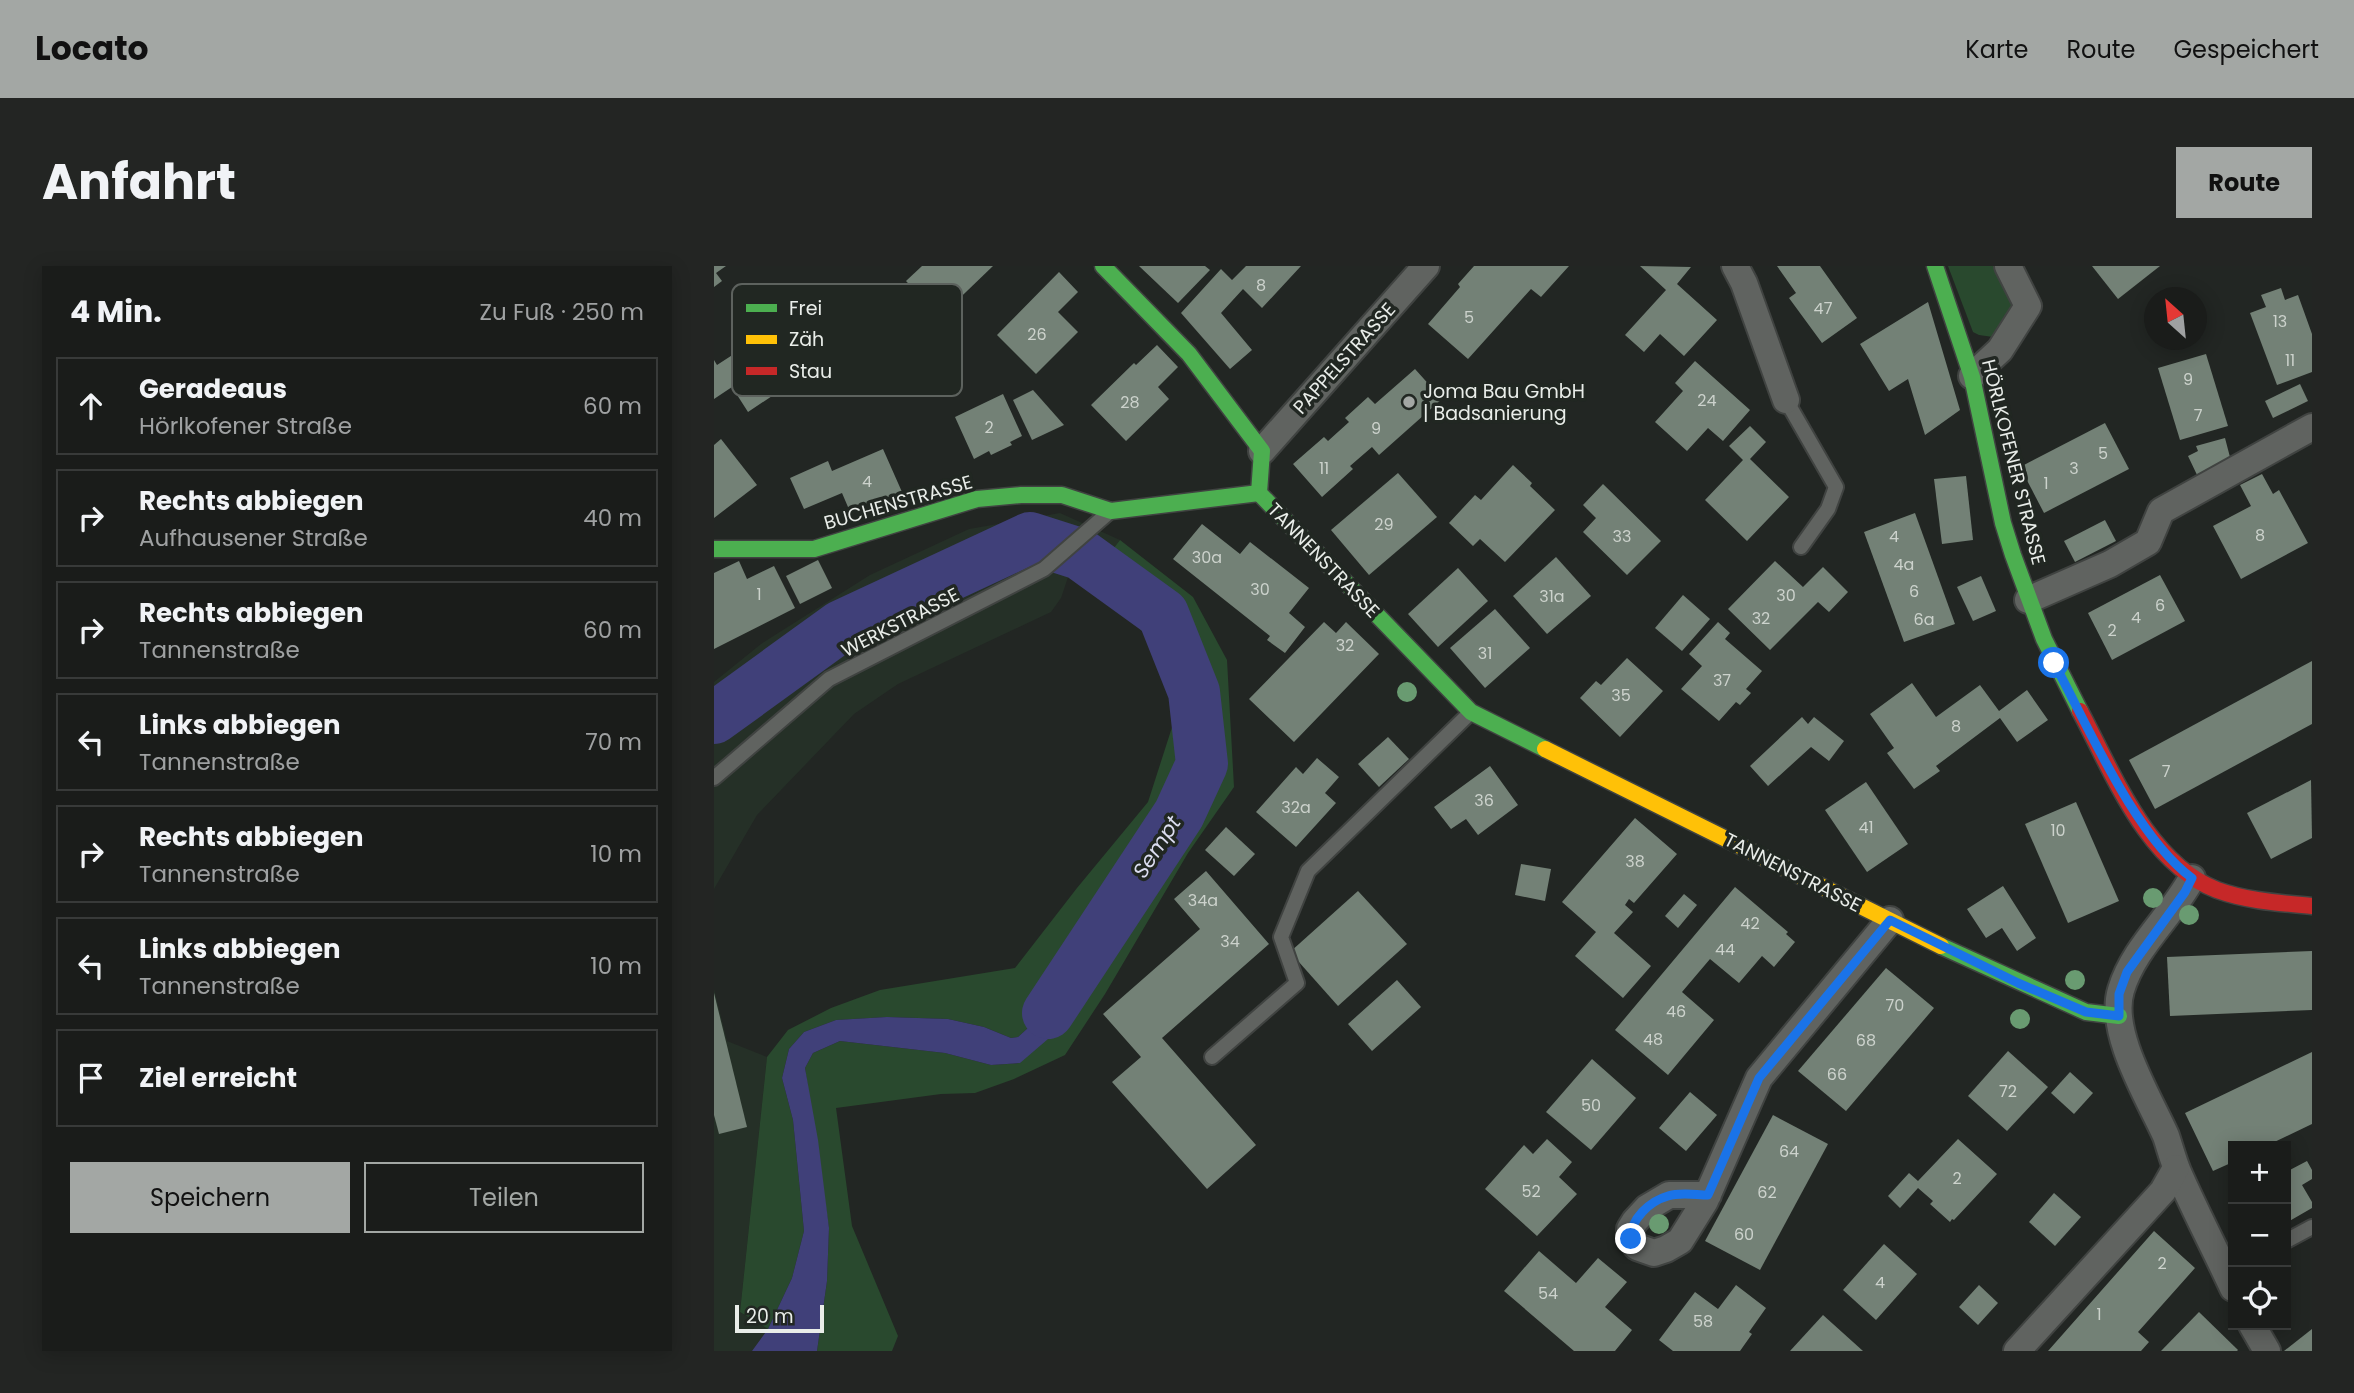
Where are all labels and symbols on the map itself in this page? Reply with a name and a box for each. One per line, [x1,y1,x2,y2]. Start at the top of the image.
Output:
house number: 8 [1256,274,1266,297]
legend [732,284,962,396]
north arrow [2144,287,2207,350]
text: Frei [789,295,822,322]
street label: PAPPELSTRASSE [1287,297,1402,420]
house number: 47 [1814,297,1833,320]
house number: 5 [1464,306,1474,329]
house number: 13 [2273,310,2287,333]
house number: 26 [1027,323,1047,346]
text: Zäh [789,326,824,353]
house number: 11 [2285,349,2295,372]
street label: HÖRLKOFENER STRASSE [1975,356,2052,568]
text: Stau [789,358,832,385]
house number: 9 [2183,368,2193,391]
place label: Joma Bau GmbH | Badsanierung [1423,378,1585,427]
house number: 24 [1697,389,1717,412]
house number: 28 [1120,391,1140,414]
marker: Joma Bau GmbH | Badsanierung [1401,394,1417,410]
house number: 7 [2194,404,2203,427]
house number: 2 [984,416,994,439]
house number: 9 [1371,417,1381,440]
house number: 5 [2098,442,2108,465]
house number: 11 [1319,457,1329,480]
house number: 3 [2069,457,2079,480]
street label: BUCHENSTRASSE [821,468,976,537]
house number: 4 [862,470,872,493]
house number: 1 [2043,472,2049,495]
street label: TANNENSTRASSE [1262,497,1386,624]
house number: 29 [1374,513,1394,536]
house number: 8 [2255,524,2265,547]
house number: 33 [1613,525,1631,548]
house number: 4 [1889,525,1899,548]
house number: 30a [1192,546,1222,569]
house number: 4a [1894,553,1914,576]
house number: 30 [1250,578,1270,601]
house number: 6 [1909,580,1919,603]
street label: WERKSTRASSE [837,581,964,664]
house number: 1 [756,583,762,606]
house number: 30 [1776,584,1796,607]
house number: 31a [1539,585,1565,608]
house number: 6 [2155,594,2165,617]
house number: 4 [2131,606,2141,629]
house number: 32 [1752,607,1770,630]
house number: 6a [1914,608,1934,631]
house number: 2 [2107,619,2117,642]
house number: 32 [1336,634,1354,657]
house number: 31 [1478,642,1492,665]
route start [2038,647,2069,678]
house number: 37 [1713,669,1731,692]
house number: 35 [1611,684,1631,707]
house number: 8 [1951,715,1961,738]
house number: 7 [2162,760,2171,783]
house number: 36 [1474,789,1494,812]
house number: 32a [1281,796,1311,819]
water label: Sempt [1126,810,1188,883]
house number: 41 [1858,816,1874,839]
house number: 10 [2050,819,2066,842]
street label: TANNENSTRASSE [1719,826,1866,919]
house number: 38 [1625,850,1645,873]
house number: 34a [1188,889,1218,912]
house number: 42 [1740,912,1760,935]
house number: 34 [1220,930,1240,953]
house number: 44 [1715,938,1735,961]
house number: 70 [1886,994,1904,1017]
house number: 46 [1666,1000,1686,1023]
house number: 48 [1643,1028,1663,1051]
house number: 68 [1856,1029,1876,1052]
house number: 66 [1827,1063,1847,1086]
house number: 72 [1999,1080,2017,1103]
house number: 50 [1581,1094,1601,1117]
house number: 64 [1779,1140,1799,1163]
house number: 2 [1952,1167,1962,1190]
house number: 52 [1521,1180,1541,1203]
house number: 62 [1757,1181,1777,1204]
route end [1615,1223,1646,1254]
house number: 60 [1734,1223,1754,1246]
house number: 2 [2157,1252,2167,1275]
house number: 4 [1875,1271,1885,1294]
house number: 54 [1538,1282,1558,1305]
scale bar [735,1302,824,1334]
house number: 1 [2096,1303,2102,1326]
house number: 58 [1693,1310,1713,1333]

